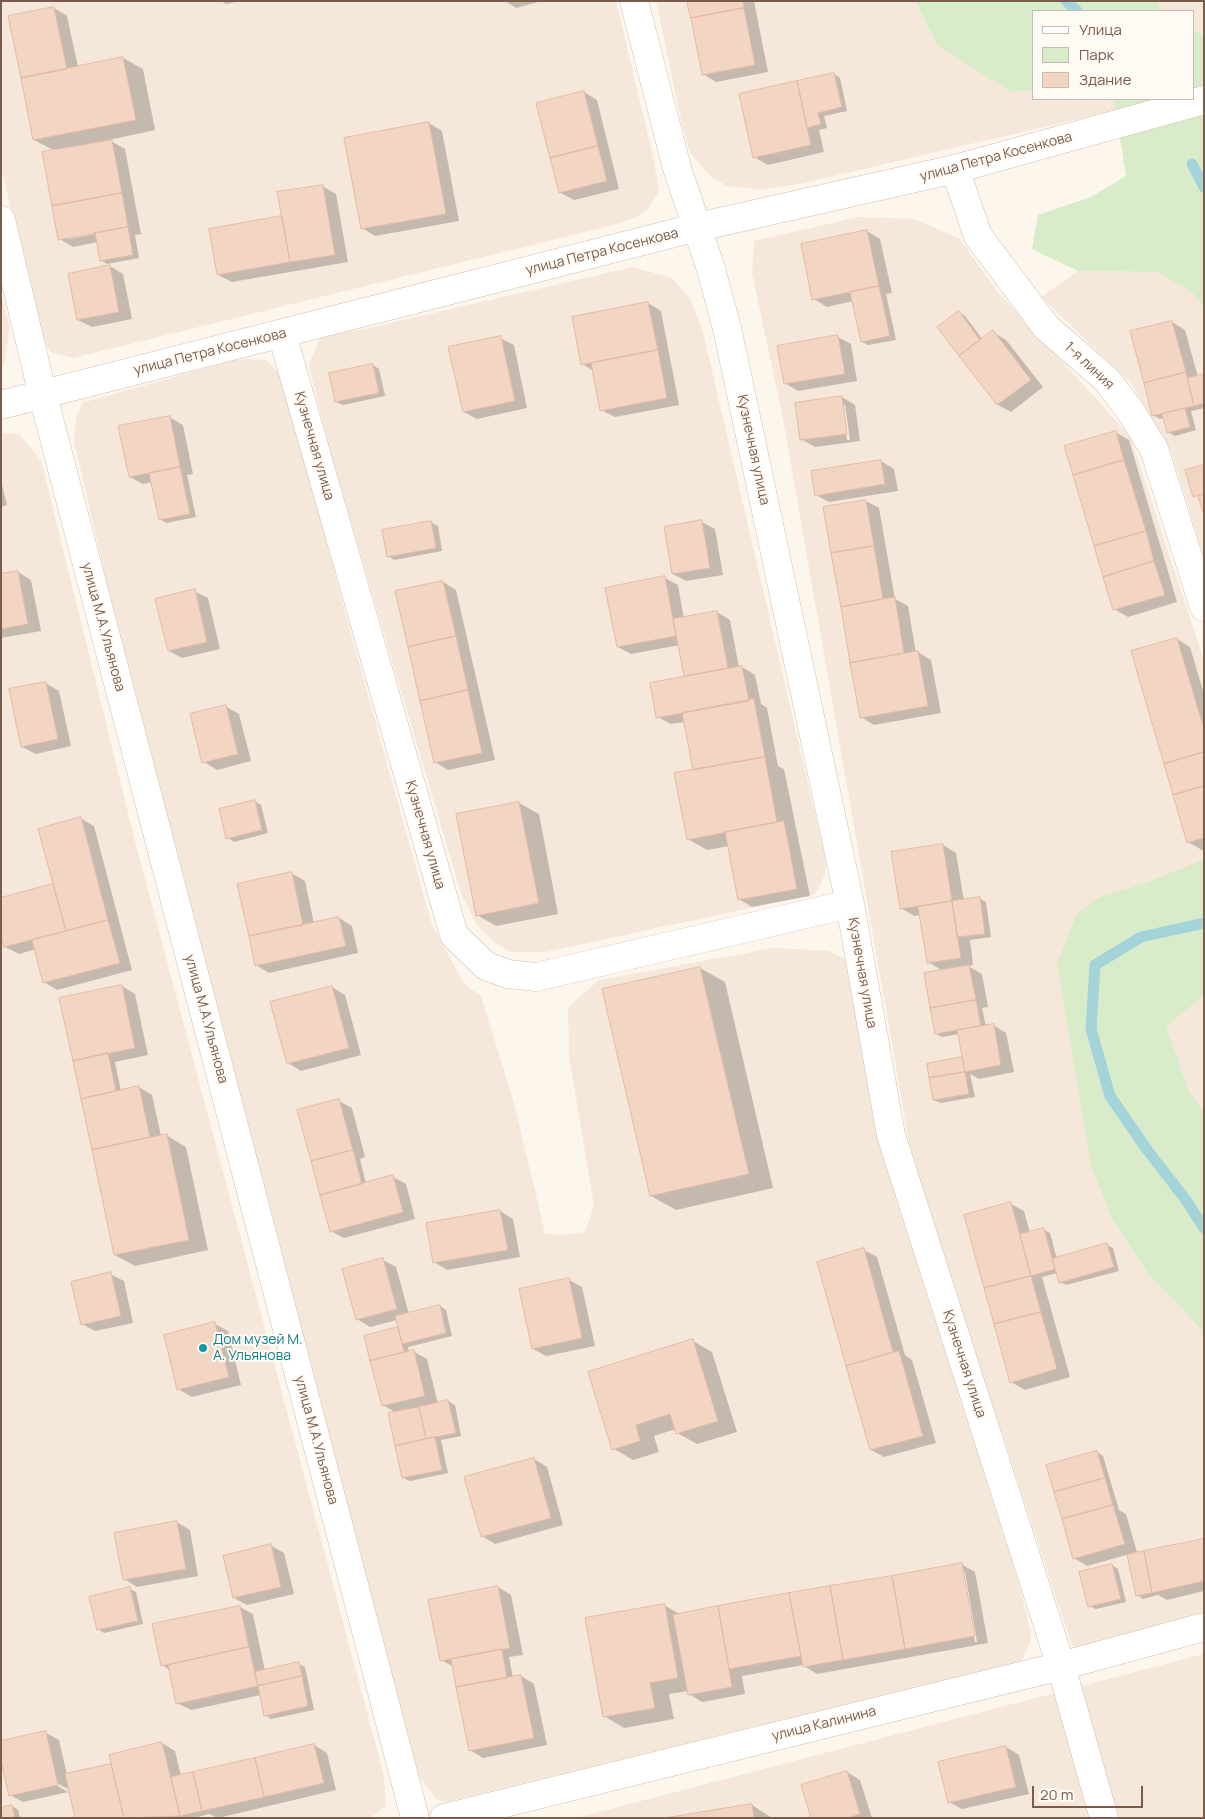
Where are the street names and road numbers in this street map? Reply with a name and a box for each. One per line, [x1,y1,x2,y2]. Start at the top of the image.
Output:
street label: улица Петра Косенкова [918,129,1074,185]
street label: улица Петра Косенкова [524,225,680,279]
street label: улица Петра Косенкова [132,325,288,379]
street label: 1-я линия [1061,339,1117,393]
street label: Кузнечная улица [290,390,338,502]
street label: Кузнечная улица [733,393,773,507]
street label: улица М.А.Ульянова [78,561,128,693]
street label: Кузнечная улица [401,779,449,891]
street label: Кузнечная улица [844,916,880,1030]
street label: улица М.А.Ульянова [181,953,231,1085]
street label: Кузнечная улица [939,1308,989,1420]
street label: улица М.А.Ульянова [291,1374,341,1506]
street label: улица Калинина [770,1703,878,1745]

